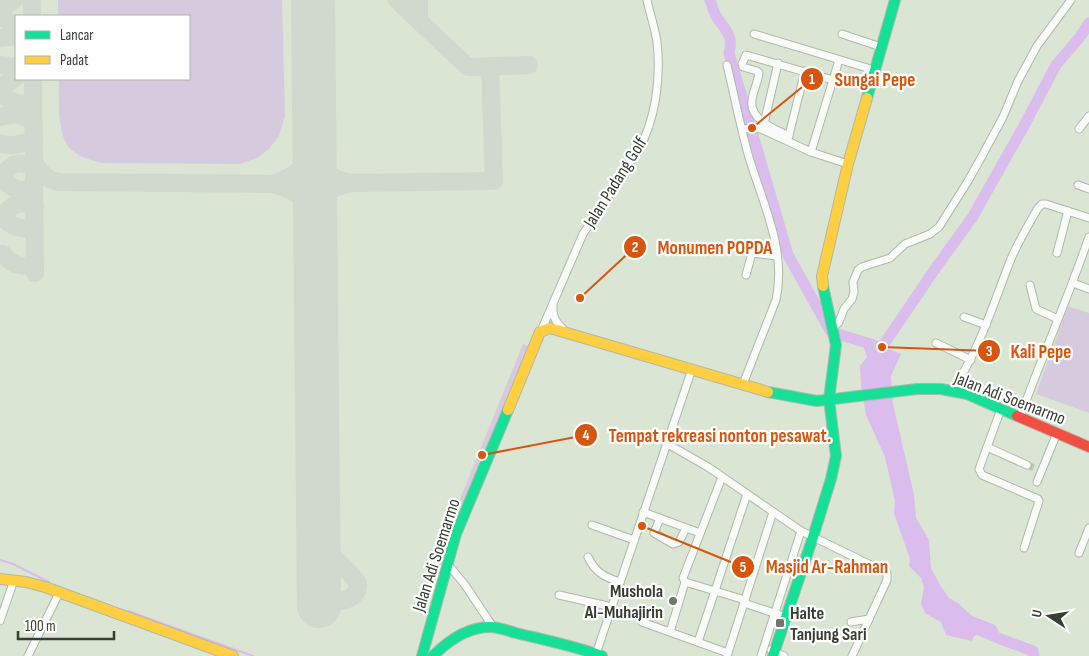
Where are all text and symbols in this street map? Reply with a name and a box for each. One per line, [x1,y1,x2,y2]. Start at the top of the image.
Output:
legend [15,15,190,80]
text: Lancar [60,26,94,45]
text: Padat [60,51,89,70]
callout: Sungai Pepe [800,62,926,96]
text: Sungai Pepe [835,69,915,92]
text: 1 [809,70,815,89]
street label: Jalan Padang Golf [579,132,652,232]
callout: Monumen POPDA [623,230,782,264]
text: Monumen POPDA [658,237,773,260]
text: 2 [632,238,638,257]
callout: Kali Pepe [976,334,1082,368]
text: Kali Pepe [1011,341,1071,364]
text: 3 [986,342,993,361]
street label: Jalan Adi Soemarmo [950,367,1069,429]
callout: Tempat rekreasi nonton pesawat. [574,418,841,452]
text: Tempat rekreasi nonton pesawat. [609,425,831,448]
text: 4 [583,426,590,445]
street label: Jalan Adi Soemarmo [408,496,465,615]
callout: Masjid Ar-Rahman [730,550,898,584]
text: Masjid Ar-Rahman [766,556,888,579]
text: 5 [740,558,747,577]
place label: Mushola Al-Muhajirin [584,581,663,623]
north arrow [1024,591,1074,641]
marker: Mushola Al-Muhajirin [667,595,679,607]
place label: Halte Tanjung Sari [790,603,867,645]
scale bar [18,608,114,640]
text: U [1028,608,1046,619]
text: 100 m [25,617,56,636]
marker: Halte Tanjung Sari [774,617,786,629]

